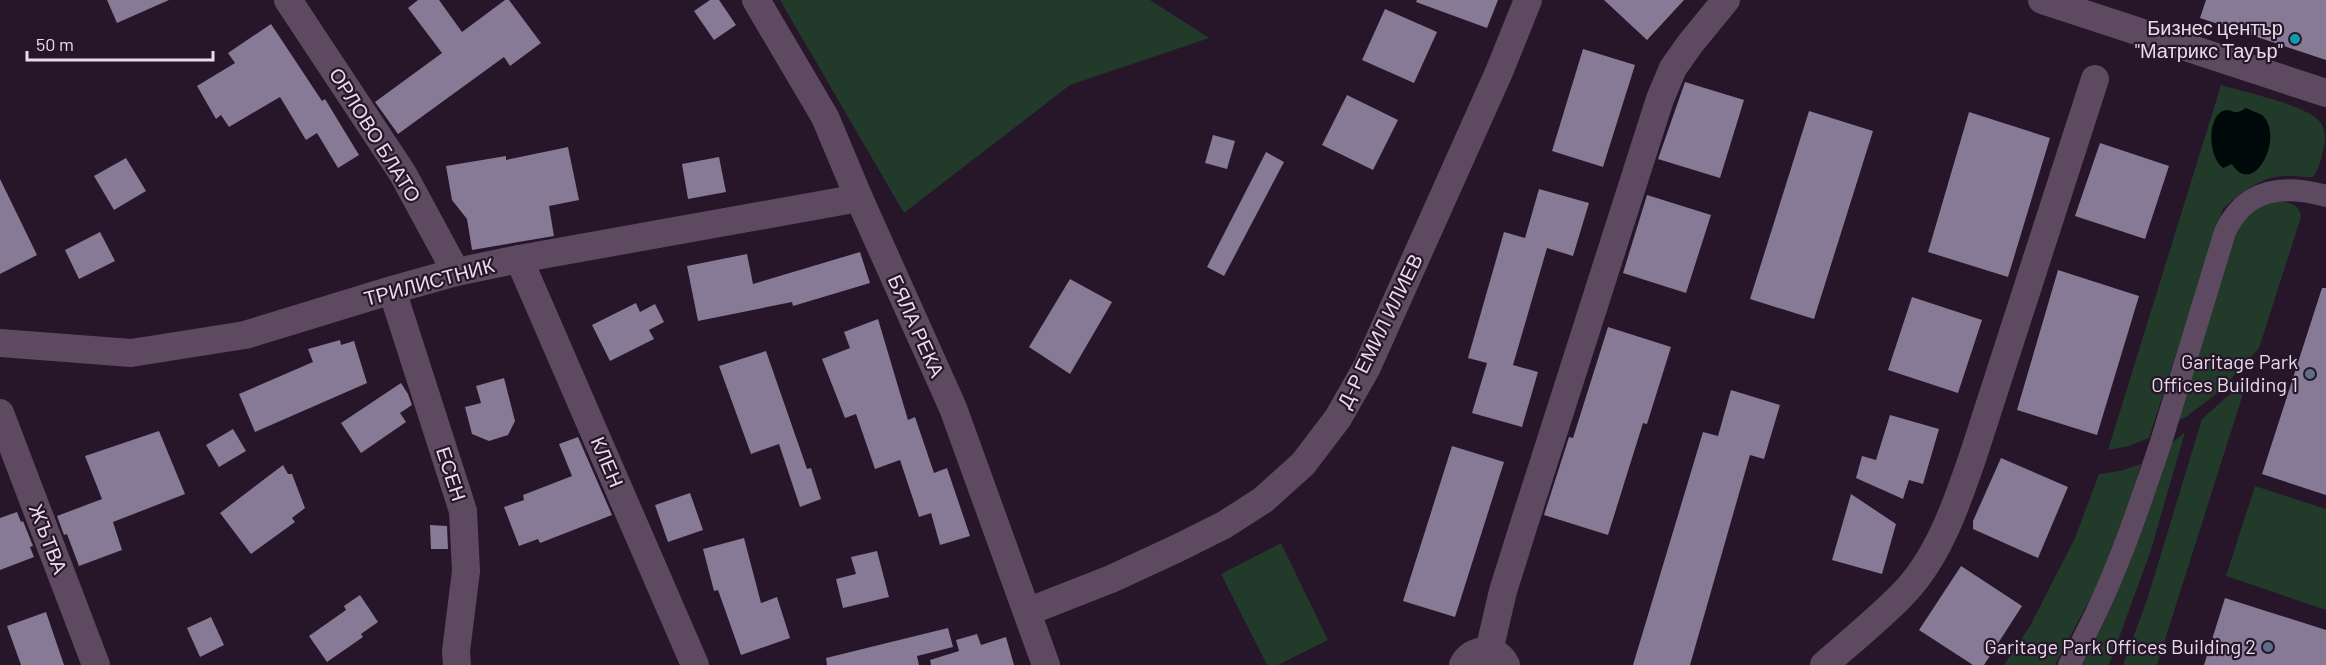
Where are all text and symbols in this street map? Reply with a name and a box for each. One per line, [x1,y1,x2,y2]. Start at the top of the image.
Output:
place label: Бизнес център "Матрикс Тауър" [2135,15,2283,62]
scale bar [27,24,213,62]
marker: Бизнес център "Матрикс Тауър" [2288,32,2302,46]
text: 50 m [36,33,74,55]
street label: ОРЛОВО БЛАТО [325,63,427,206]
street label: Д-Р ЕМИЛ ИЛИЕВ [1331,249,1427,412]
street label: ТРИЛИСТНИК [361,252,497,310]
street label: БЯЛА РЕКА [884,271,950,381]
place label: Garitage Park Offices Building 1 [2151,349,2298,396]
marker: Garitage Park Offices Building 1 [2303,367,2317,381]
street label: КЛЕН [587,433,629,490]
street label: ЕСЕН [432,444,472,504]
street label: ЖЪТВА [25,500,73,578]
place label: Garitage Park Offices Building 2 [1985,634,2256,658]
marker: Garitage Park Offices Building 2 [2261,640,2275,654]

